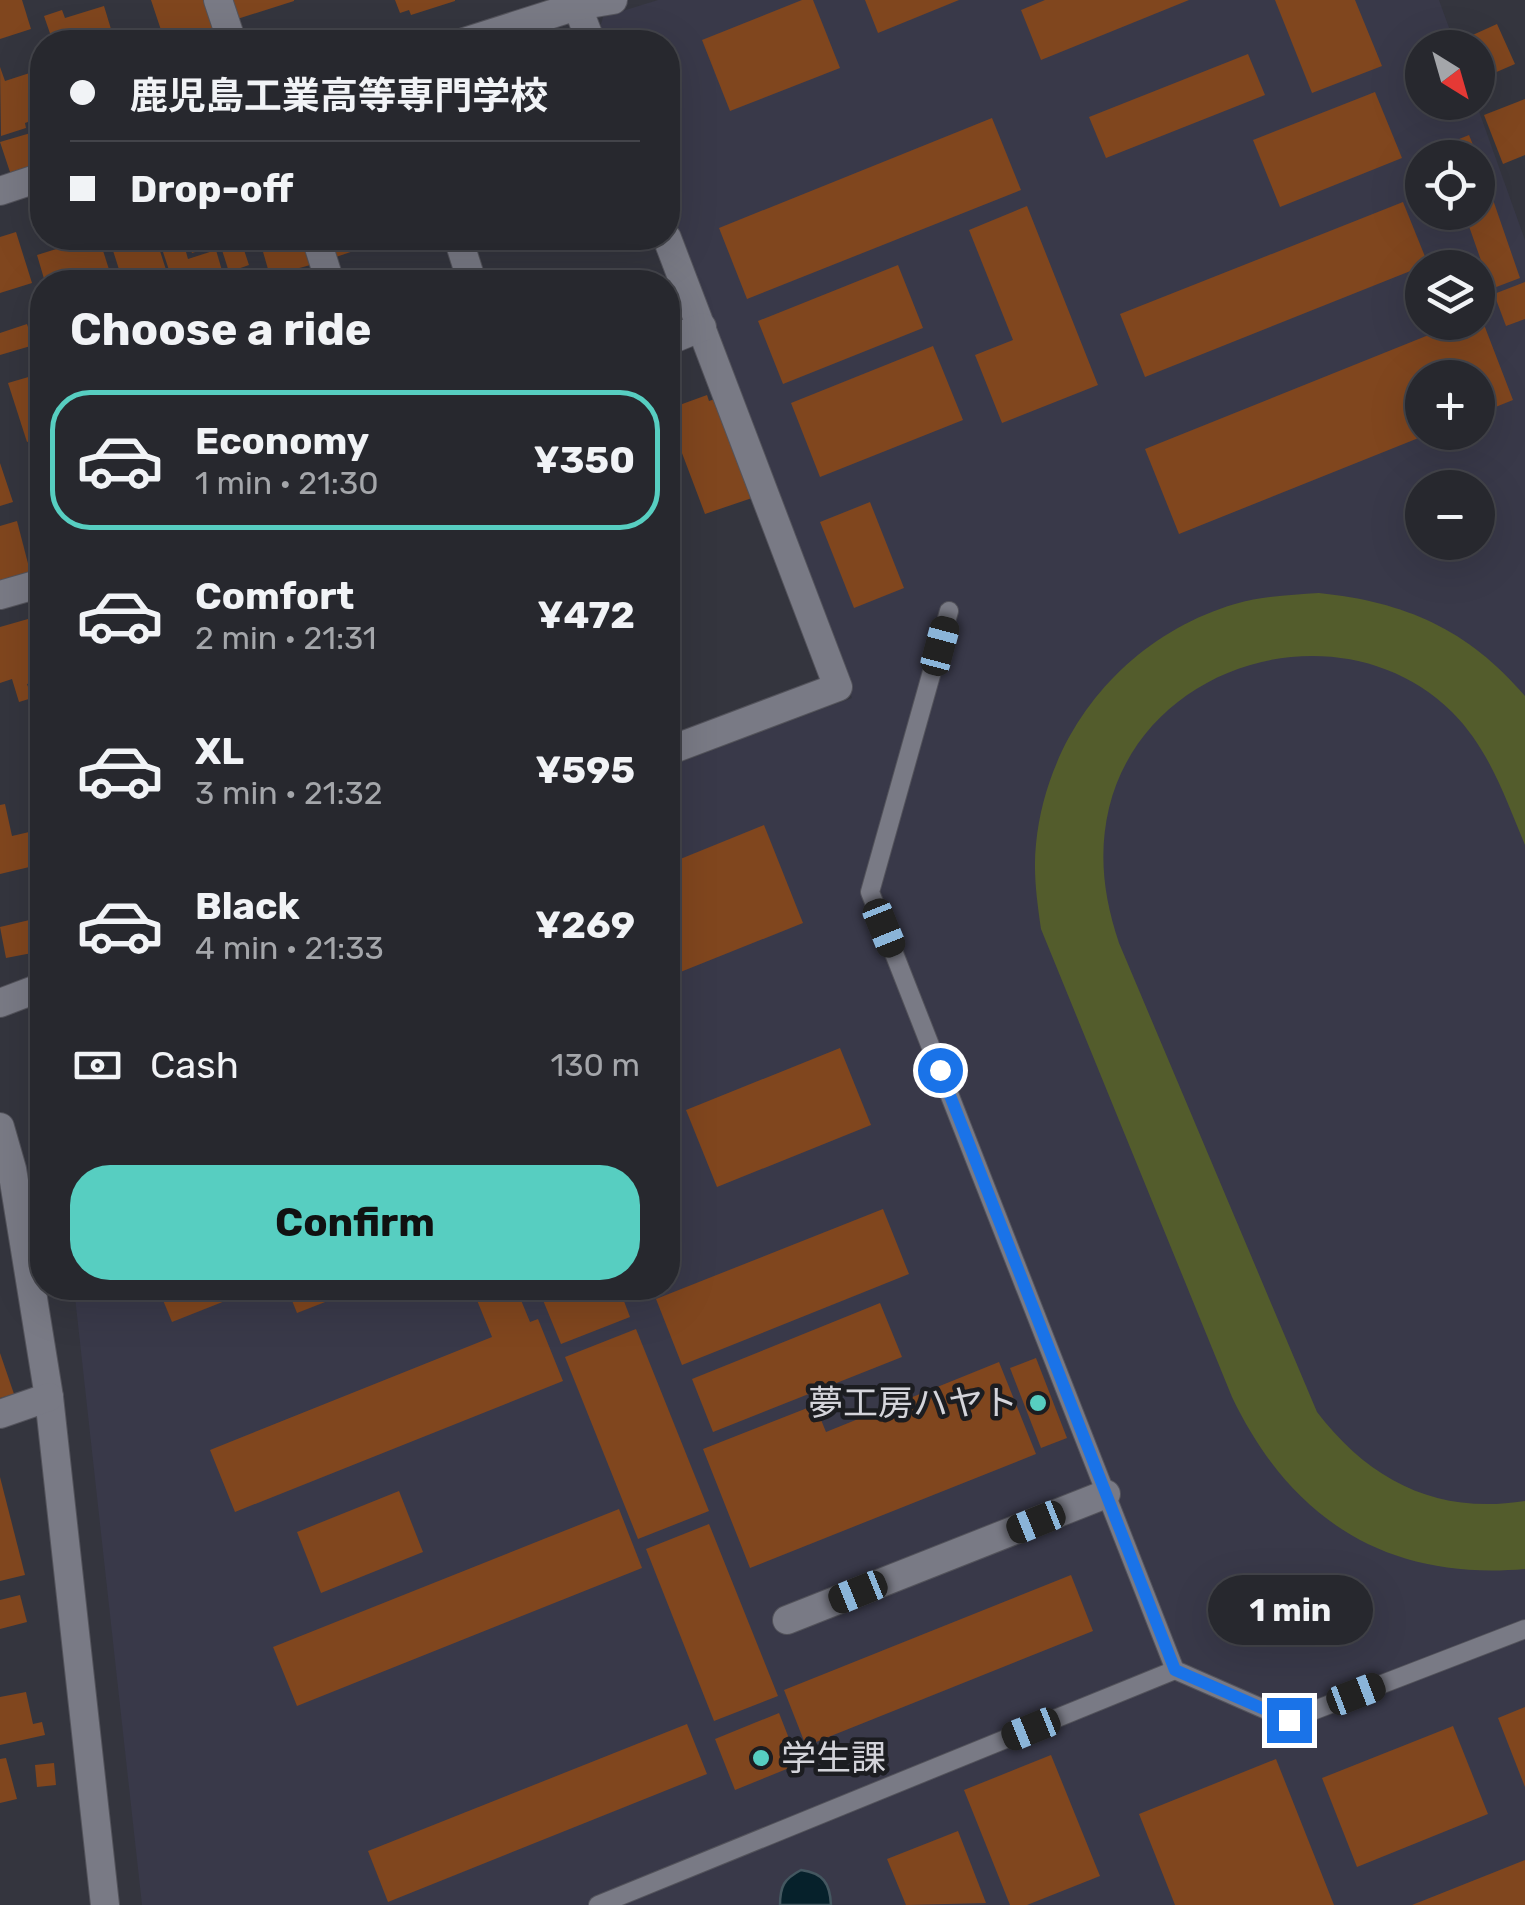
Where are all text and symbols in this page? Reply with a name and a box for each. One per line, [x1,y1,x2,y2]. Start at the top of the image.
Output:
north arrow [1405,30,1495,120]
map controls [1405,30,1495,560]
text: 鹿児島工業高等専門学校 [130,73,548,119]
button: locate [1405,140,1495,230]
text: Drop-off [130,166,293,212]
button: layers [1405,250,1495,340]
text: Choose a ride [70,303,372,356]
button: + [1405,360,1495,450]
icon: car [75,415,165,505]
text: Economy [195,418,369,464]
text: ¥350 [533,437,635,483]
text: 1 min · 21:30 [195,464,379,502]
button: − [1405,470,1495,560]
icon: car [75,570,165,660]
text: Comfort [195,573,354,619]
text: ¥472 [537,592,635,638]
car [918,613,962,679]
text: 2 min · 21:31 [195,619,376,657]
icon: car [75,725,165,815]
text: XL [195,728,244,774]
text: ¥595 [535,747,635,793]
text: 3 min · 21:32 [195,774,383,812]
icon: car [75,880,165,970]
text: Black [195,883,300,929]
car [859,895,909,961]
text: ¥269 [535,902,635,948]
text: 4 min · 21:33 [195,929,384,967]
icon: cash [70,1038,125,1093]
text: Cash [150,1042,239,1088]
text: 130 m [550,1046,640,1084]
route start [918,1048,963,1093]
button: Confirm [70,1165,640,1280]
place label: 夢工房ハヤト [808,1382,1018,1424]
marker: 夢工房ハヤト [1027,1392,1049,1414]
car [1003,1497,1069,1547]
car [825,1567,891,1617]
callout: 1 min [1206,1575,1372,1645]
text: 1 min [1250,1591,1331,1629]
car [1323,1669,1389,1719]
route end [1267,1698,1312,1743]
car [998,1704,1064,1754]
place label: 学生課 [781,1737,886,1779]
marker: 学生課 [750,1747,772,1769]

